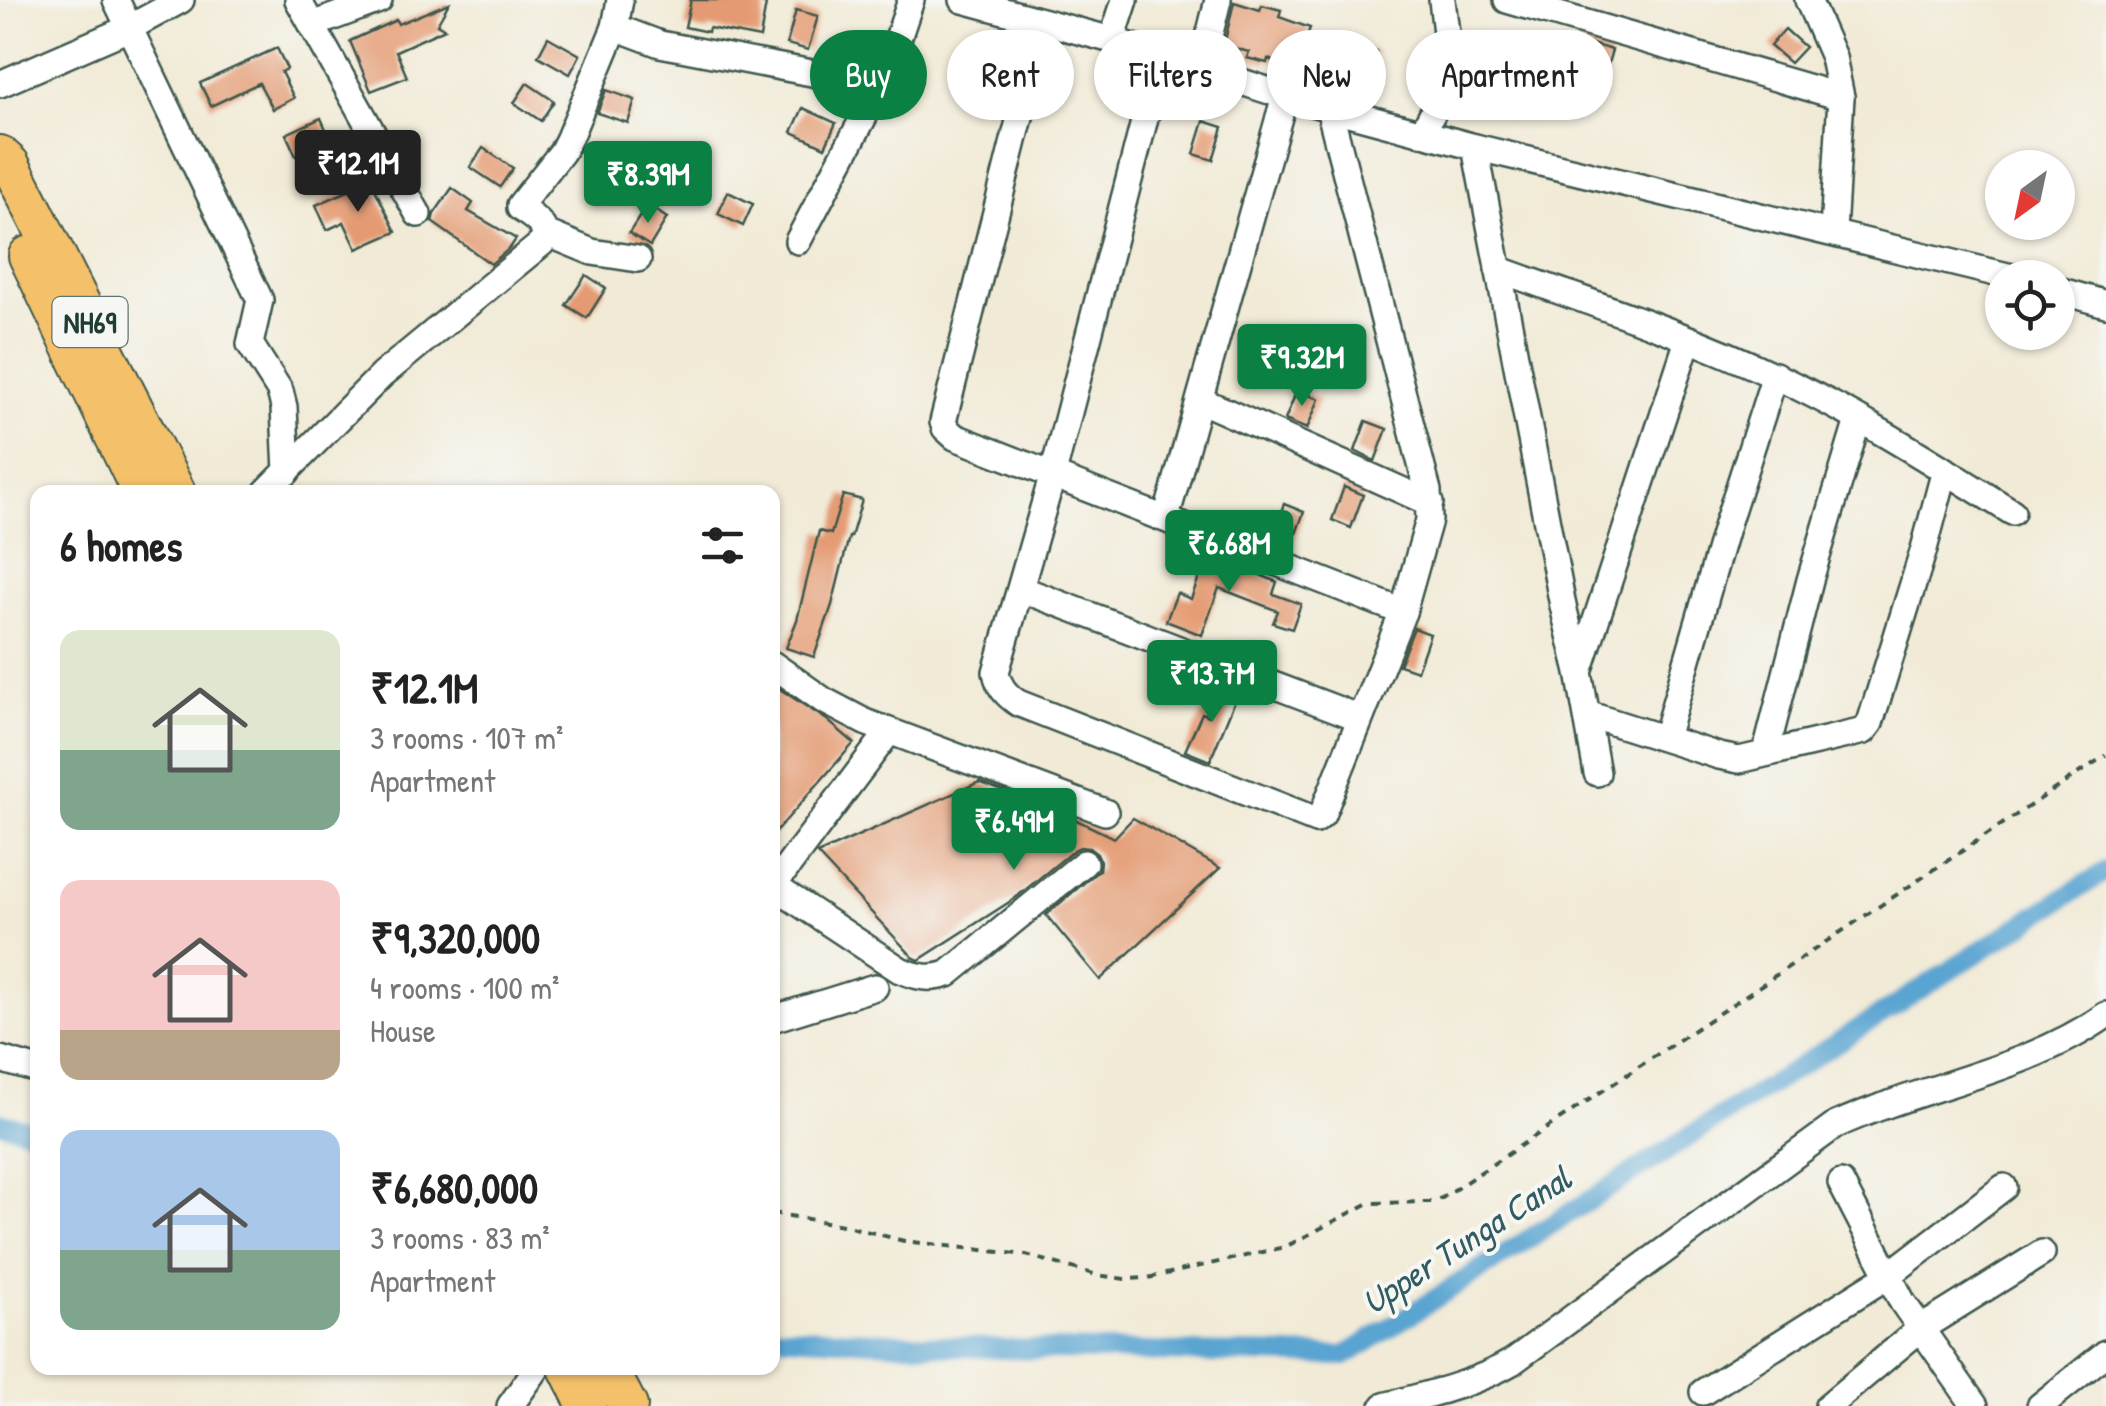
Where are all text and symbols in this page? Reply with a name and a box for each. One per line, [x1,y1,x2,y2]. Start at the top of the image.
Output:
chip: Buy [810,30,927,120]
chip: Rent [947,30,1074,120]
chip: Filters [1094,30,1247,120]
chip: New [1267,30,1386,120]
chip: Apartment [1406,30,1613,120]
pin: ₹12.1M [277,130,439,215]
text: ₹12.1M [317,141,399,184]
pin: ₹8.39M [567,141,729,226]
north arrow [1985,150,2075,240]
map controls [1985,150,2075,350]
text: ₹8.39M [606,152,690,195]
button: locate [1985,260,2075,350]
road number: NH69 [52,297,128,347]
pin: ₹9.32M [1221,324,1383,409]
text: ₹9.32M [1259,335,1345,378]
pin: ₹6.68M [1148,510,1310,595]
text: 6 homes [60,517,182,574]
icon: filters [695,518,750,573]
text: ₹6.68M [1187,521,1271,564]
pin: ₹13.7M [1131,640,1293,725]
text: ₹13.7M [1169,651,1255,694]
text: ₹12.1M [370,659,478,716]
icon: home [140,670,260,790]
text: 3 rooms · 107 m² [370,716,563,759]
text: Apartment [370,759,495,802]
pin: ₹6.49M [933,788,1095,873]
text: ₹6.49M [974,799,1054,842]
text: ₹9,320,000 [370,909,540,966]
icon: home [140,920,260,1040]
text: 4 rooms · 100 m² [370,966,559,1009]
text: House [370,1009,436,1052]
water label: Upper Tunga Canal [1353,1154,1581,1325]
text: ₹6,680,000 [370,1159,538,1216]
icon: home [140,1170,260,1290]
text: 3 rooms · 83 m² [370,1216,550,1259]
text: Apartment [370,1259,495,1302]

